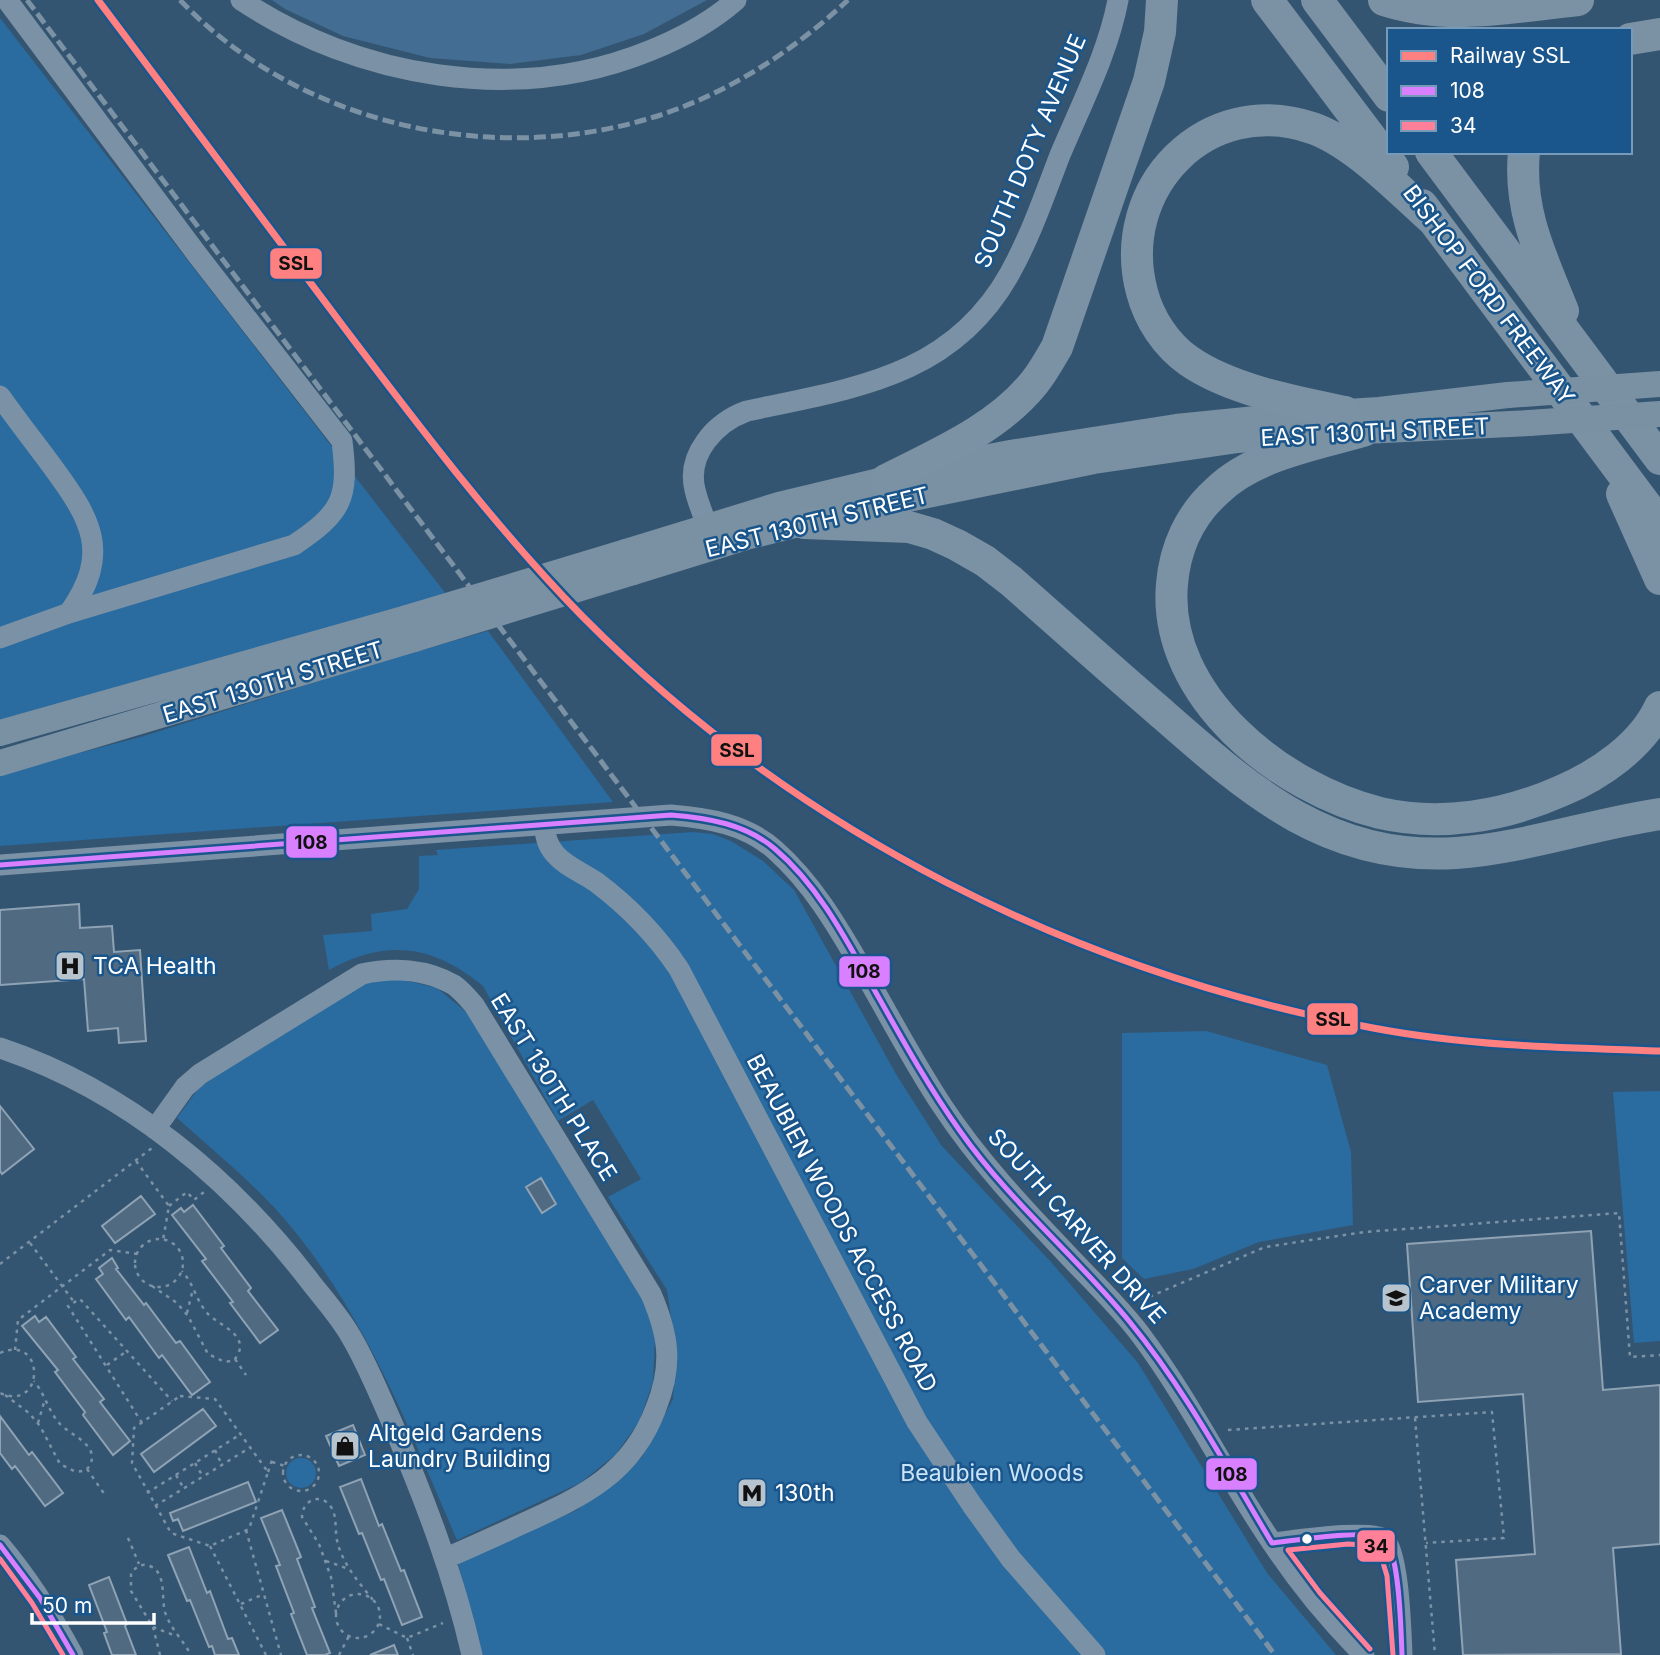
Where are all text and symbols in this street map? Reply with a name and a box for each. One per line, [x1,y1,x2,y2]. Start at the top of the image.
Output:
legend [1387,28,1632,154]
street label: SOUTH DOTY AVENUE [968,30,1092,272]
text: Railway SSL [1450,43,1571,68]
text: 108 [1450,78,1485,103]
text: 34 [1450,113,1477,138]
street label: BISHOP FORD FREEWAY [1397,180,1581,411]
line badge: SSL [269,247,323,280]
text: SSL [278,252,314,275]
street label: EAST 130TH STREET [1260,412,1490,452]
street label: EAST 130TH STREET [702,481,932,563]
street label: EAST 130TH STREET [159,635,387,729]
line badge: SSL [710,733,763,767]
text: SSL [719,739,755,762]
line badge: 108 [285,825,338,859]
text: 108 [294,831,328,854]
hospital icon: TCA Health [53,949,87,983]
place label: TCA Health [93,952,217,980]
line badge: 108 [838,955,891,988]
text: 108 [847,960,881,983]
street label: EAST 130TH PLACE [485,988,623,1186]
line badge: SSL [1306,1002,1359,1036]
text: SSL [1315,1008,1351,1031]
street label: BEAUBIEN WOODS ACCESS ROAD [741,1049,943,1397]
street label: SOUTH CARVER DRIVE [982,1123,1172,1329]
place label: Carver Military Academy [1419,1271,1579,1325]
school or university icon: Carver Military Academy [1379,1281,1413,1315]
place label: Altgeld Gardens Laundry Building [368,1419,551,1473]
shop icon: Altgeld Gardens Laundry Building [328,1429,362,1463]
line badge: 108 [1205,1457,1258,1491]
park label: Beaubien Woods [900,1459,1084,1487]
text: 108 [1214,1463,1248,1486]
metro station icon: 130th [735,1476,769,1510]
place label: 130th [775,1479,835,1507]
line badge: 34 [1356,1529,1396,1563]
unlabelled marker [1300,1532,1314,1546]
text: 34 [1363,1535,1389,1558]
scale bar [32,1582,154,1626]
text: 50 m [42,1593,92,1618]

